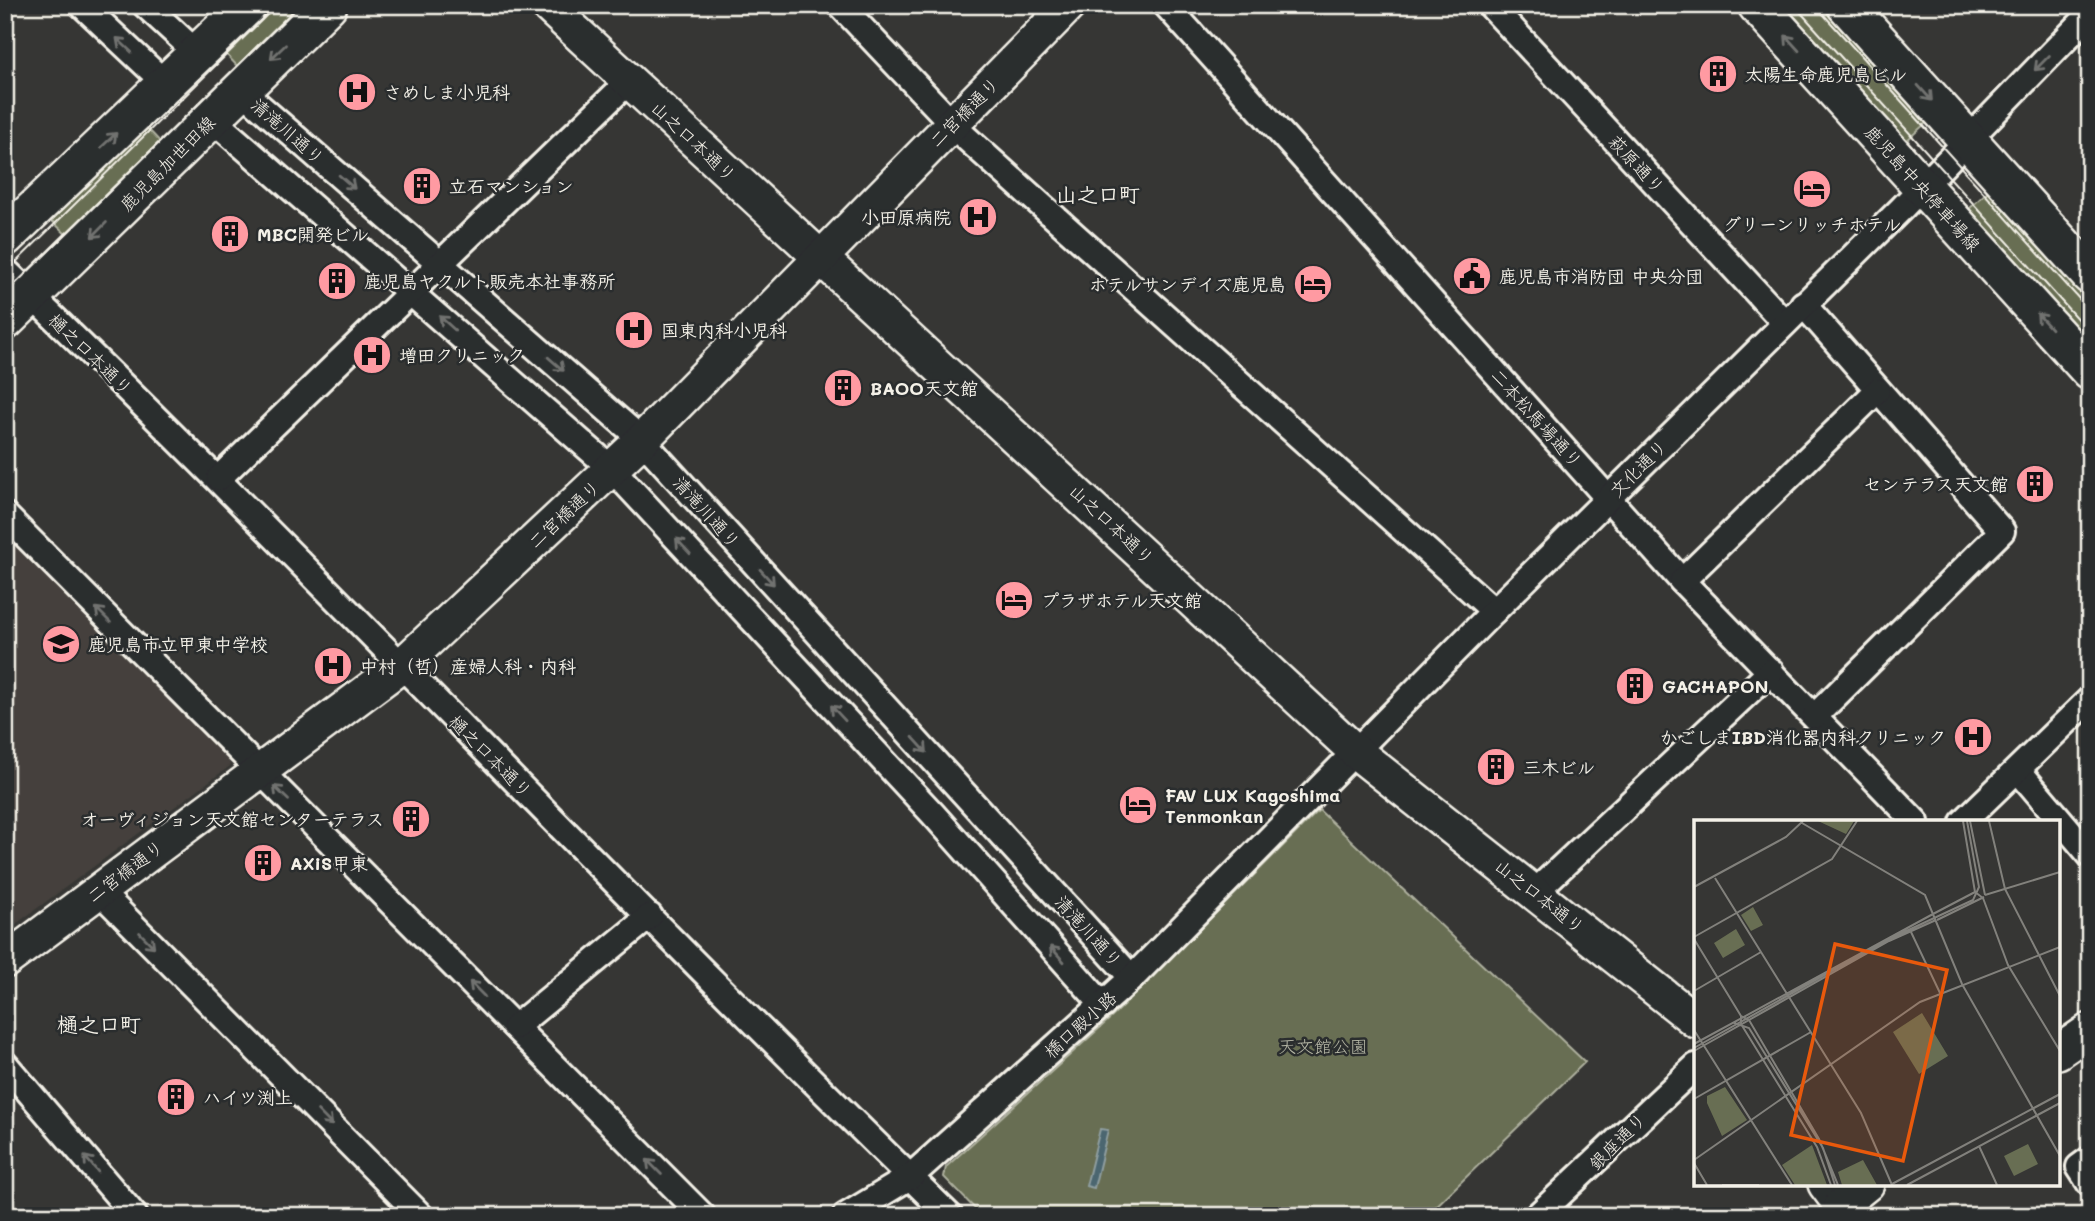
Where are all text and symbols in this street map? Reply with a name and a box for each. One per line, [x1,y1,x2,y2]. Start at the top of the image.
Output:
one-way arrow [1784,35,1800,53]
one-way arrow [115,37,133,53]
one-way arrow [270,44,287,61]
building icon: 太陽生命鹿児島ビル [1697,53,1739,95]
one-way arrow [2033,54,2050,71]
place label: 太陽生命鹿児島ビル [1745,62,1907,86]
hospital icon: さめしま小児科 [336,71,378,113]
street label: 二宮橋通り [924,72,1004,152]
place label: さめしま小児科 [384,80,510,104]
one-way arrow [1916,84,1933,101]
street label: 清滝川通り [246,92,330,170]
street label: 山之口本通り [646,95,742,187]
street label: 鹿児島加世田線 [114,110,220,216]
street label: 鹿児島中央停車場線 [1860,120,1986,256]
street label: 萩原通り [1604,129,1670,199]
one-way arrow [99,132,117,149]
building icon: 立石マンション [401,165,443,207]
hotel icon: グリーンリッチホテル [1791,168,1833,210]
one-way arrow [338,174,356,190]
place label: 立石マンション [449,174,574,198]
district label: 山之口町 [1056,180,1140,207]
hospital icon: 小田原病院 [957,196,999,238]
place label: 小田原病院 [861,205,951,229]
place label: グリーンリッチホテル [1723,212,1901,236]
building icon: MBC開発ビル [209,213,251,255]
one-way arrow [91,221,108,238]
place label: MBC開発ビル [257,222,369,246]
public building icon: 鹿児島市消防団 中央分団 [1451,255,1493,297]
building icon: 鹿児島ヤクルト販売本社事務所 [316,260,358,302]
hotel icon: ホテルサンデイズ鹿児島 [1292,263,1334,305]
place label: 鹿児島市消防団 中央分団 [1499,264,1703,288]
place label: 鹿児島ヤクルト販売本社事務所 [364,269,615,293]
place label: ホテルサンデイズ鹿児島 [1089,272,1286,296]
street label: 樋之口本通り [44,308,138,400]
hospital icon: 国東内科小児科 [613,309,655,351]
one-way arrow [2036,312,2052,330]
one-way arrow [438,315,456,331]
place label: 国東内科小児科 [661,318,787,342]
hospital icon: 増田クリニック [351,334,393,376]
place label: 増田クリニック [399,343,525,367]
one-way arrow [547,355,564,372]
street label: 二本松馬場通り [1486,363,1588,473]
building icon: BAOO天文館 [822,367,864,409]
place label: BAOO天文館 [870,376,978,400]
street label: 文化通り [1604,434,1672,502]
building icon: センテラス天文館 [2014,463,2056,505]
street label: 清滝川通り [668,471,746,553]
place label: センテラス天文館 [1863,472,2008,496]
street label: 二宮橋通り [523,475,605,553]
street label: 山之口本通り [1064,478,1160,570]
one-way arrow [675,538,692,555]
one-way arrow [759,568,775,586]
hotel icon: プラザホテル天文館 [993,579,1035,621]
place label: プラザホテル天文館 [1041,588,1202,612]
one-way arrow [95,606,112,623]
school or university icon: 鹿児島市立甲東中学校 [40,623,82,665]
place label: 鹿児島市立甲東中学校 [88,632,268,656]
hospital icon: 中村（哲）産婦人科・内科 [312,645,354,687]
place label: 中村（哲）産婦人科・内科 [360,654,576,678]
building icon: GACHAPON [1614,665,1656,707]
place label: GACHAPON [1662,674,1768,698]
one-way arrow [830,705,847,722]
street label: 樋之口本通り [444,709,538,803]
hospital icon: かごしまIBD消化器内科クリニック [1952,716,1994,758]
place label: かごしまIBD消化器内科クリニック [1660,725,1946,749]
one-way arrow [912,736,929,753]
building icon: 三木ビル [1475,746,1517,788]
place label: 三木ビル [1523,755,1595,779]
place label: FAV LUX Kagoshima Tenmonkan [1165,783,1340,828]
hotel icon: FAV LUX Kagoshima Tenmonkan [1117,784,1159,826]
one-way arrow [273,785,290,802]
building icon: オーヴィジョン天文館センターテラス [390,798,432,840]
place label: オーヴィジョン天文館センターテラス [80,807,384,831]
inset map [1694,820,2060,1186]
street label: 二宮橋通り [82,834,168,908]
building icon: AXiS甲東 [242,842,284,884]
place label: AXiS甲東 [290,851,368,875]
street label: 山之口本通り [1490,853,1590,939]
street label: 清滝川通り [1050,890,1128,972]
one-way arrow [138,931,155,948]
one-way arrow [1049,946,1066,963]
one-way arrow [468,980,485,997]
street label: 橋口殿小路 [1039,985,1121,1063]
district label: 樋之口町 [57,1010,141,1037]
park label: 天文館公園 [1278,1034,1368,1058]
building icon: ハイツ渕上 [155,1076,197,1118]
place label: ハイツ渕上 [203,1085,293,1109]
street label: 銀座通り [1583,1107,1651,1175]
one-way arrow [316,1110,333,1127]
one-way arrow [83,1155,99,1173]
one-way arrow [646,1159,663,1176]

